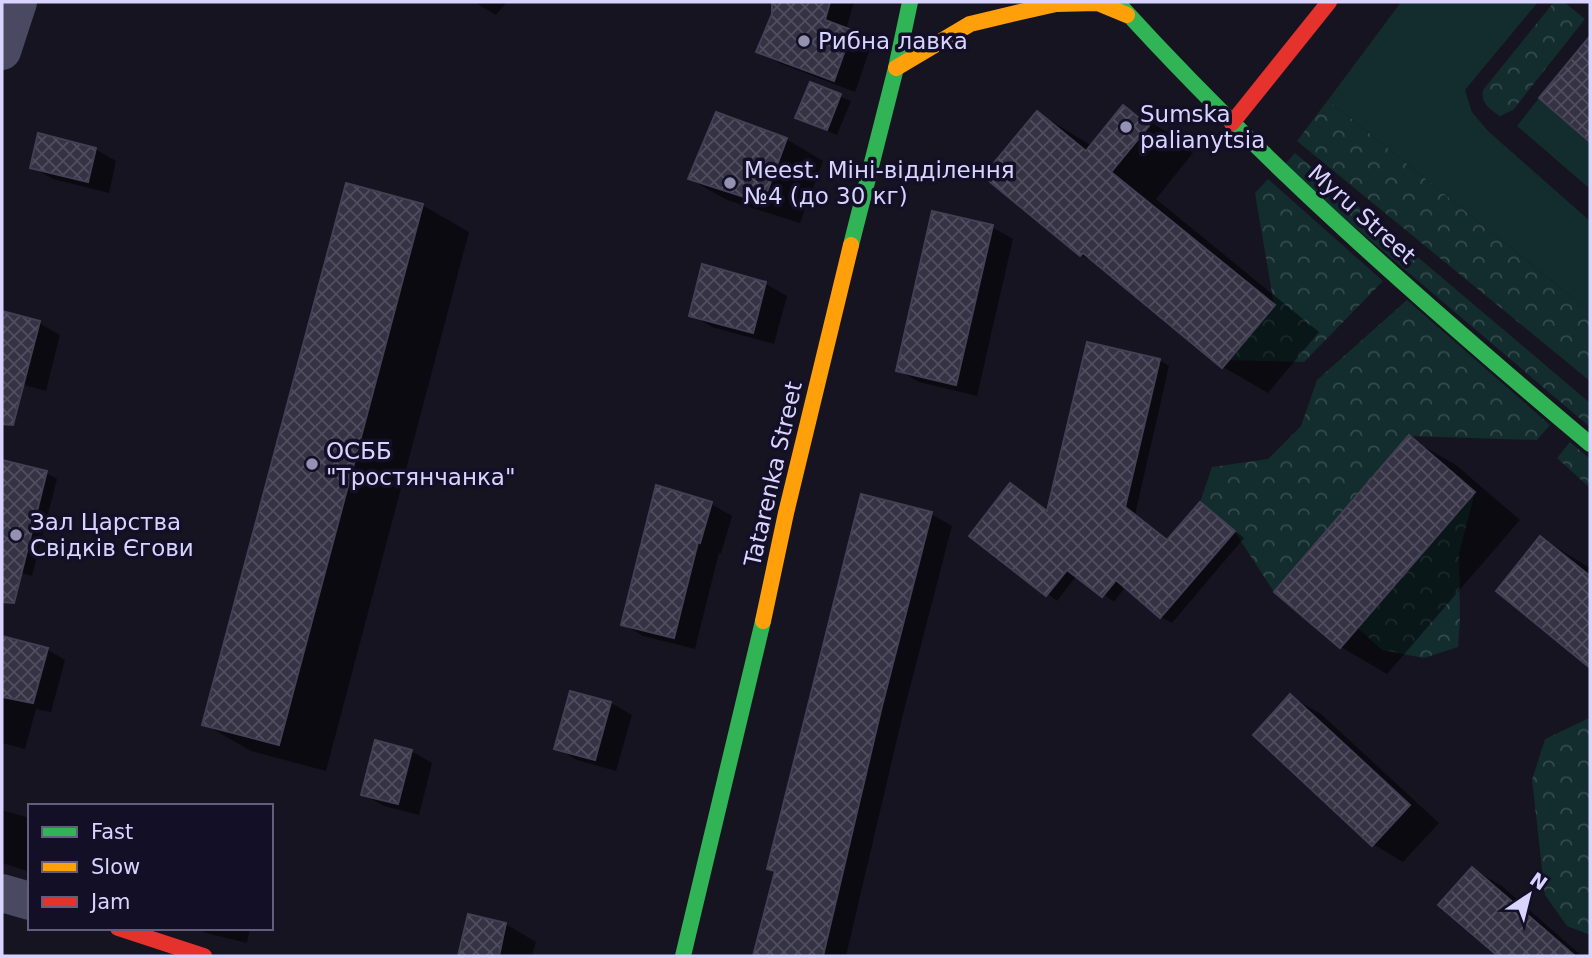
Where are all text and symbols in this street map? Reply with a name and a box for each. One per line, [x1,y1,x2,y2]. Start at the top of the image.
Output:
place label: Рибна лавка [818,28,968,54]
marker: Рибна лавка [796,33,812,49]
place label: Sumska palianytsia [1140,101,1265,153]
marker: Sumska palianytsia [1118,119,1134,135]
place label: Meest. Міні-відділення №4 (до 30 кг) [744,157,1015,209]
street label: Myru Street [1303,159,1421,269]
marker: Meest. Міні-відділення №4 (до 30 кг) [722,175,738,191]
street label: Tatarenka Street [739,379,807,570]
place label: ОСББ "Тростянчанка" [326,438,516,490]
marker: ОСББ "Тростянчанка" [304,456,320,472]
place label: Зал Царства Свідків Єгови [30,509,194,561]
marker: Зал Царства Свідків Єгови [8,527,24,543]
legend [28,804,273,930]
text: Fast [91,820,133,844]
text: Slow [91,855,140,879]
north arrow [1494,860,1564,930]
text: N [1526,868,1552,895]
text: Jam [89,890,131,914]

